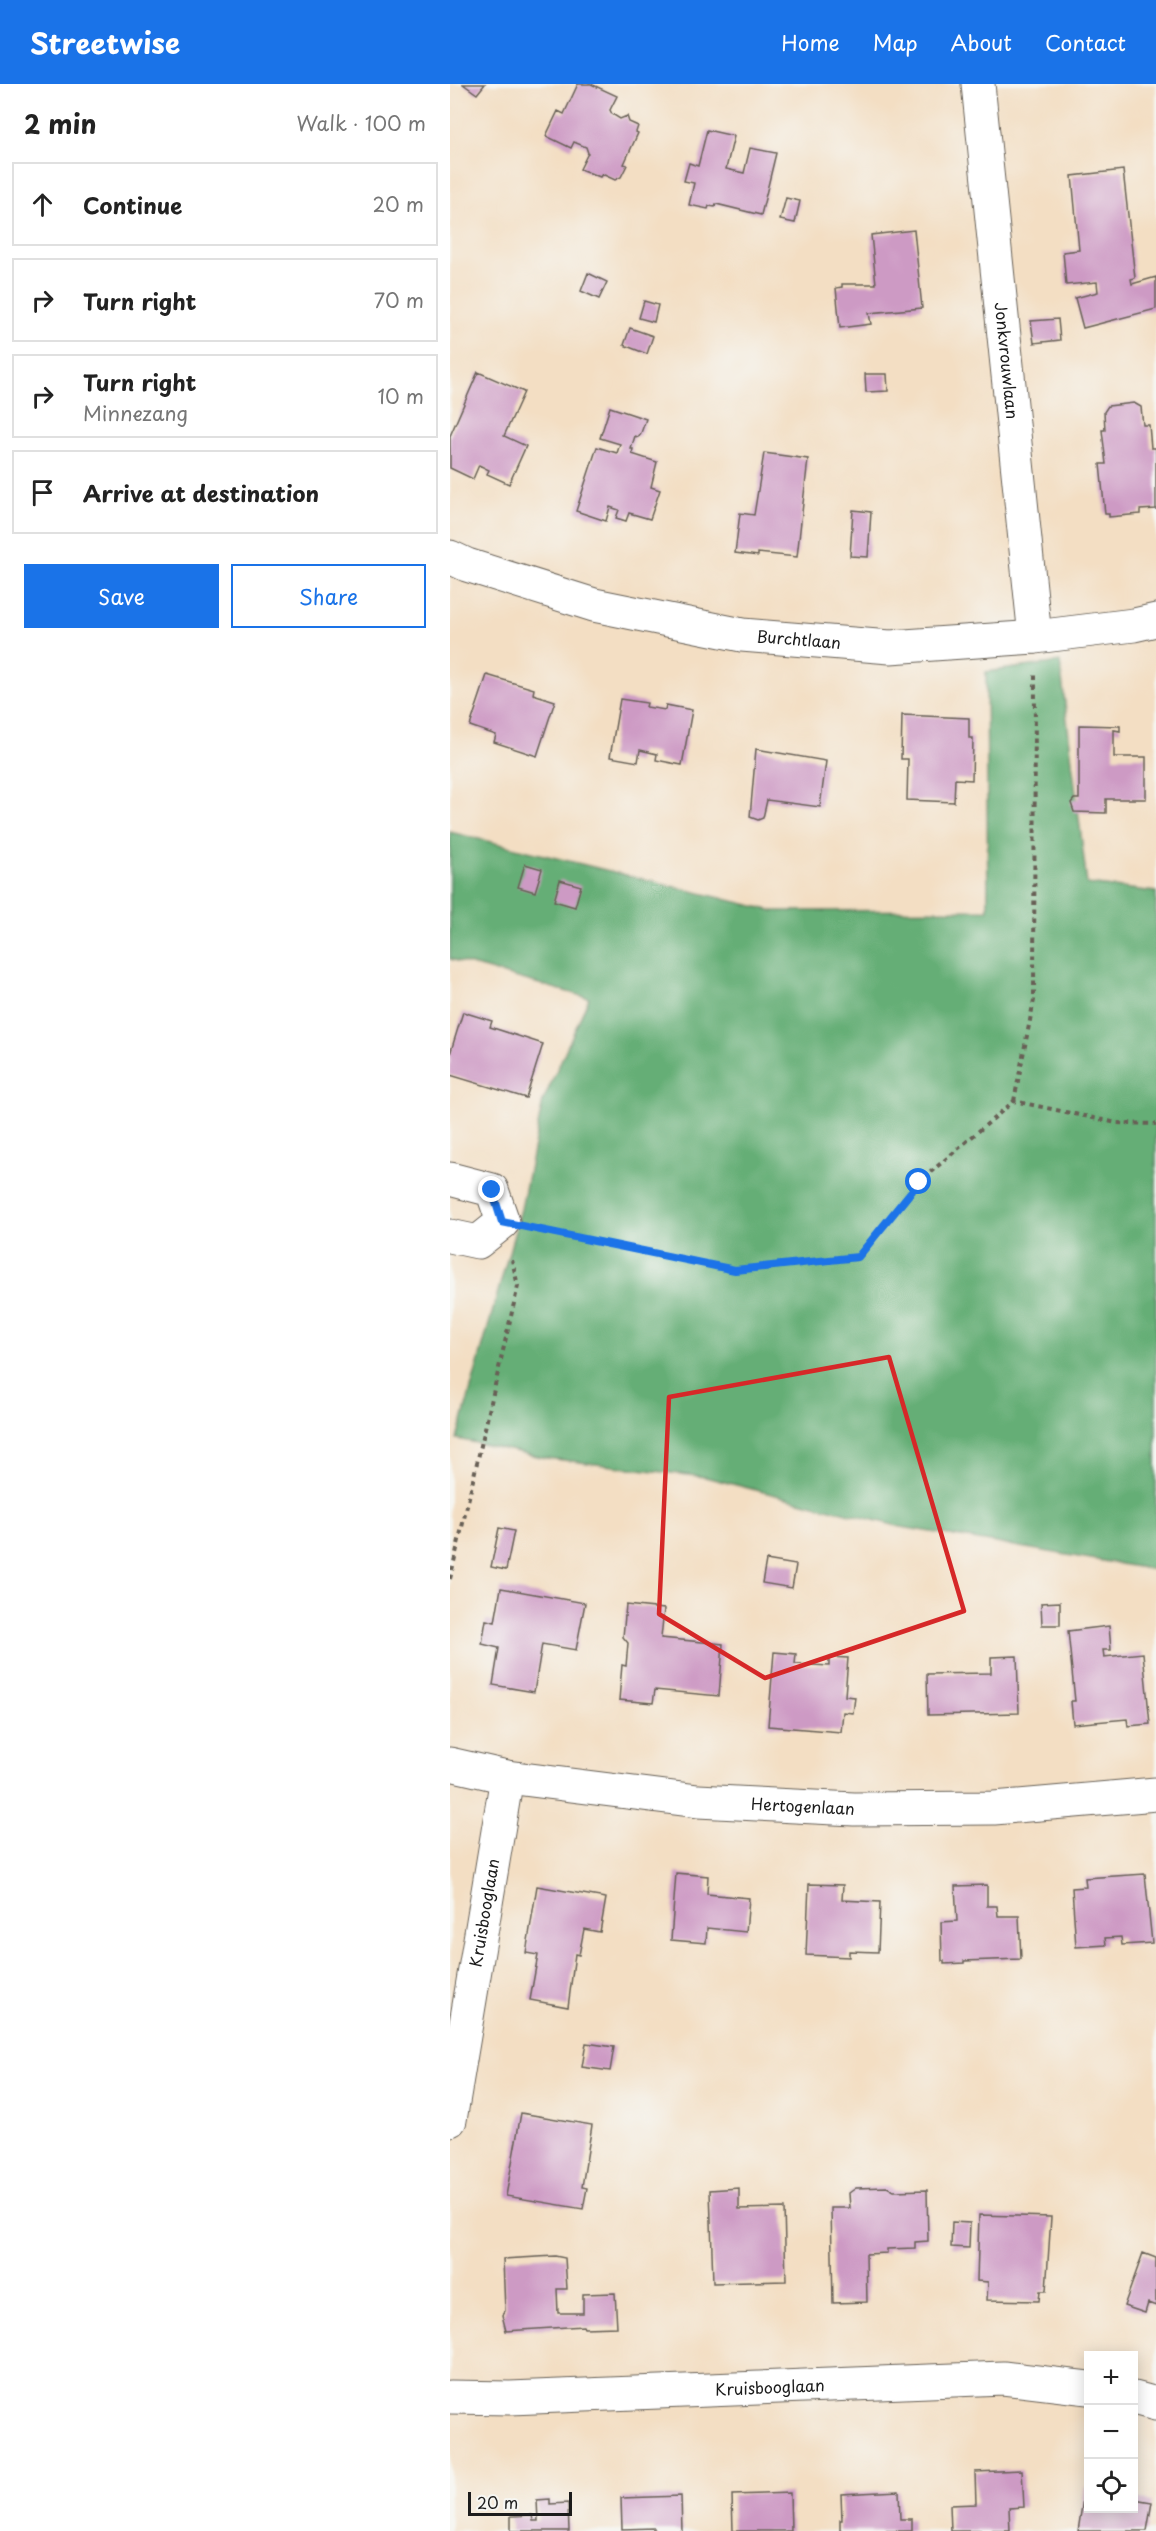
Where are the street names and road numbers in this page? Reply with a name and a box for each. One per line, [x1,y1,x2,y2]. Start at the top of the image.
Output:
street label: Jonkvrouwlaan [990,301,1025,420]
street label: Burchtlaan [756,623,842,654]
street label: Hertogenlaan [750,1791,855,1820]
street label: Kruisbooglaan [463,1857,504,1969]
street label: Kruisbooglaan [714,2372,825,2401]

